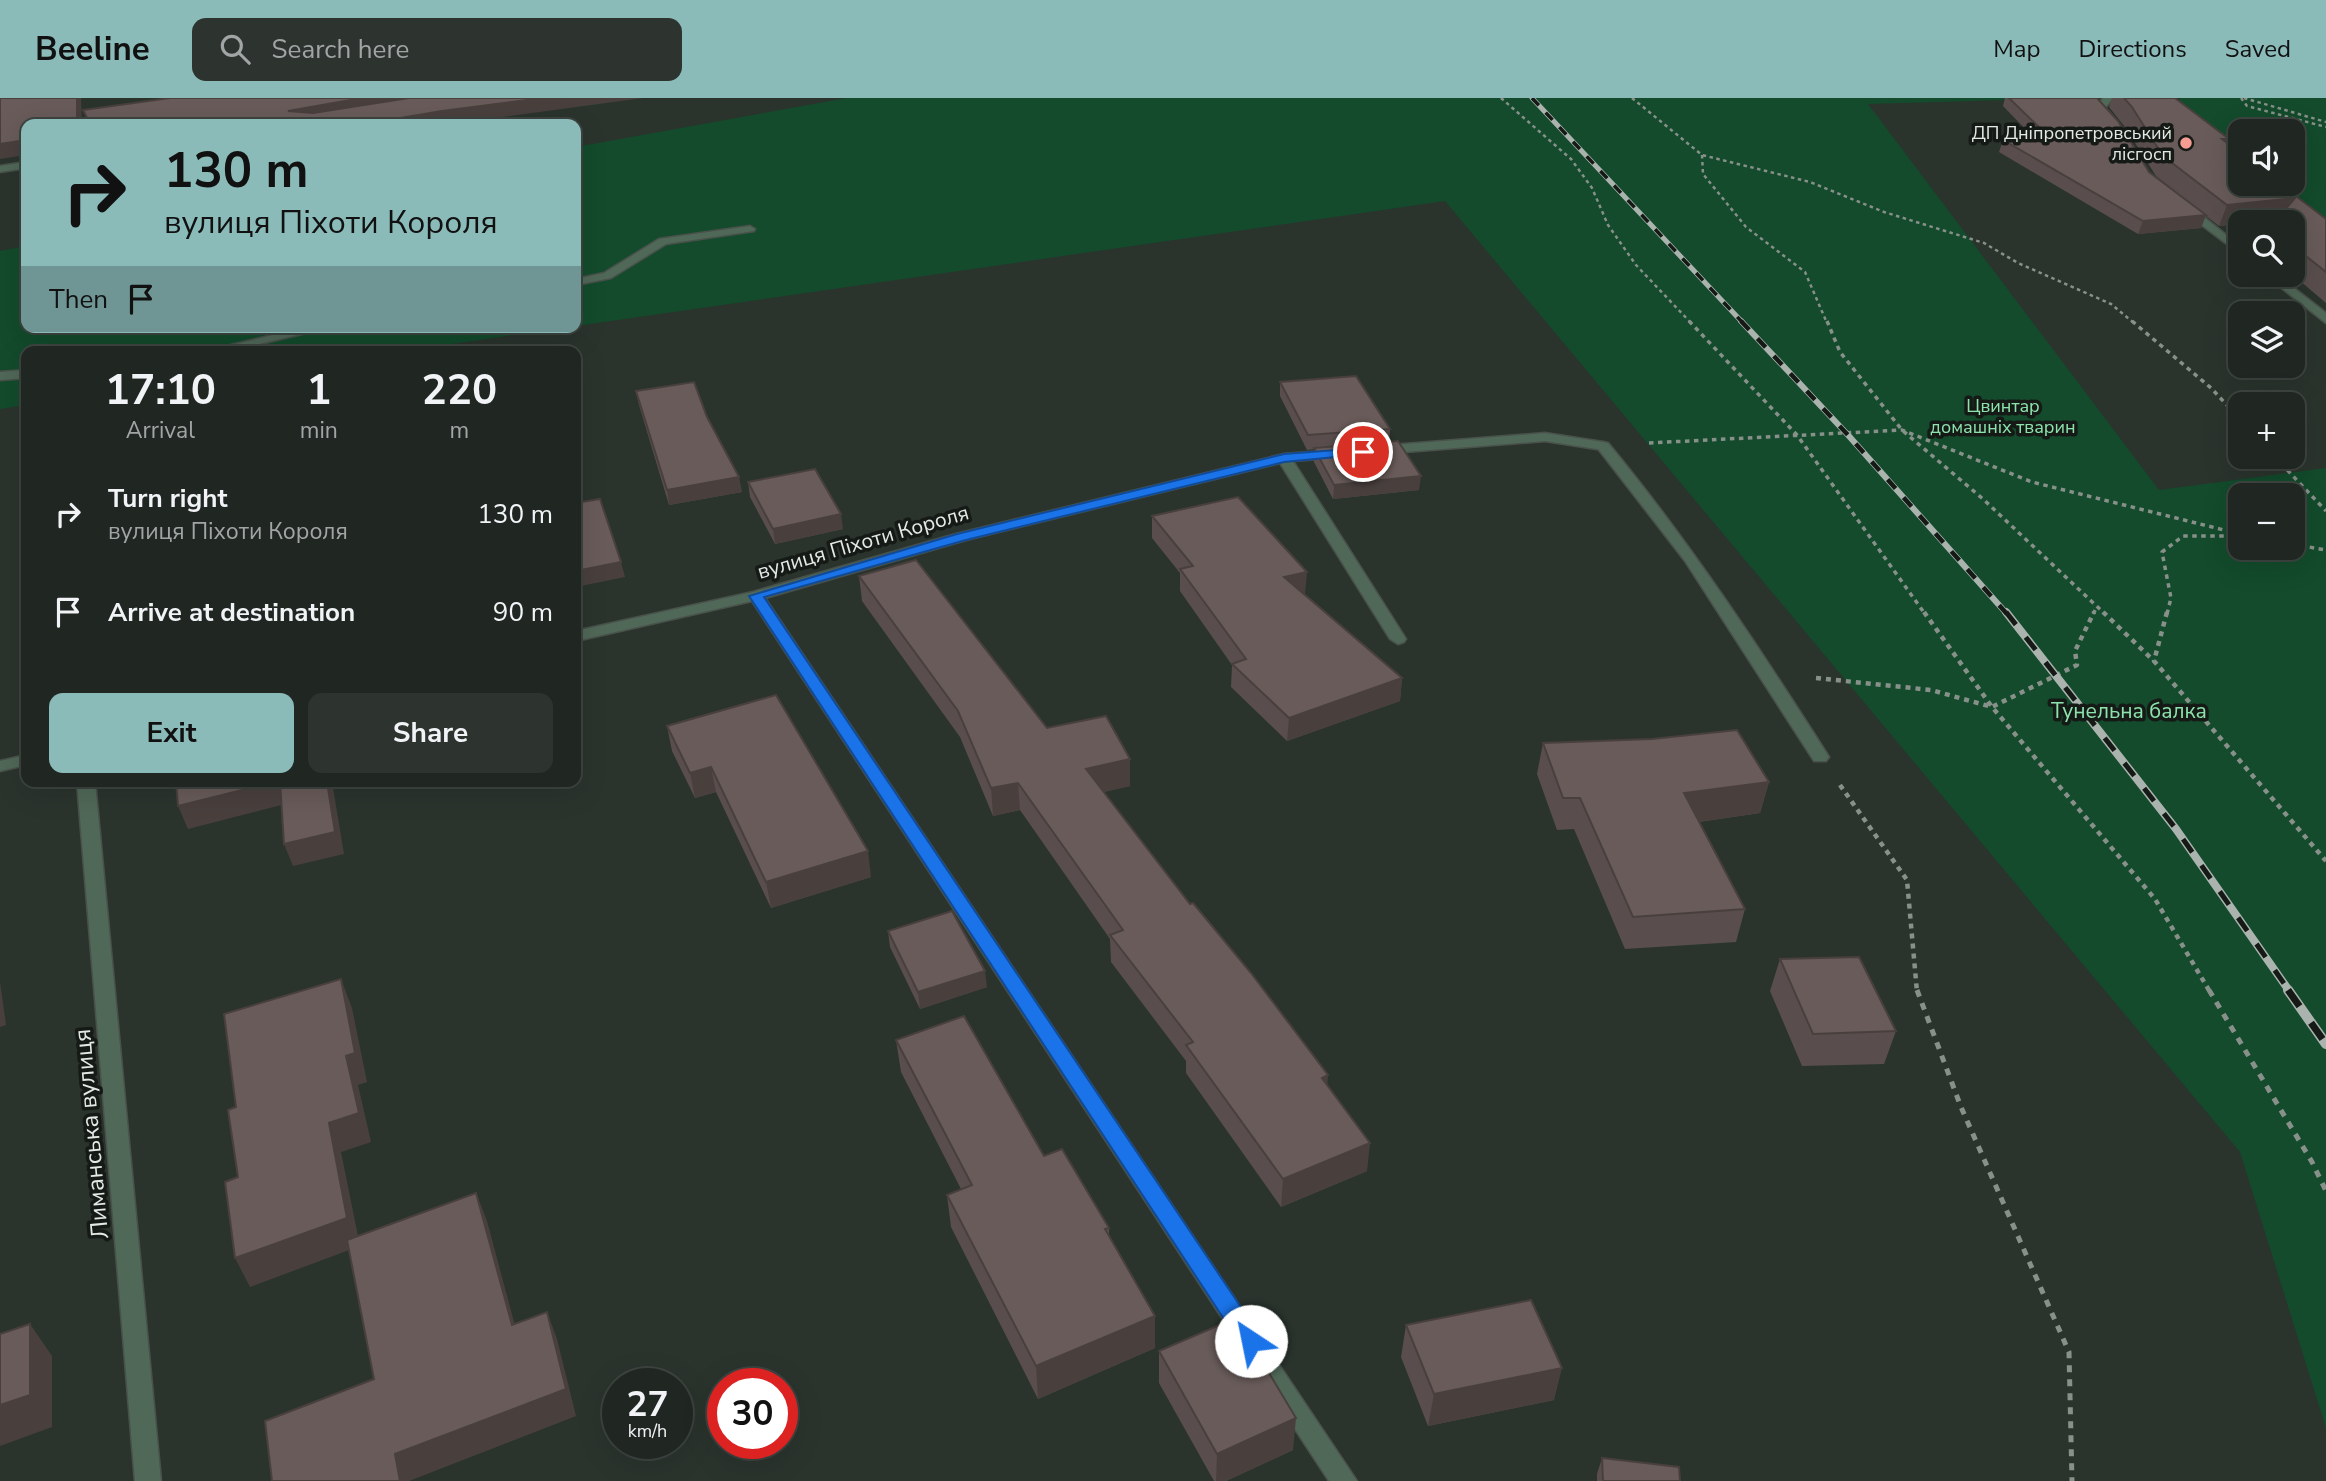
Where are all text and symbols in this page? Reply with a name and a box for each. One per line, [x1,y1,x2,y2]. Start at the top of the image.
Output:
search box [192,18,682,81]
text: Beeline [35,27,150,72]
icon: search [216,30,254,68]
text: Search here [272,32,409,67]
text: Map [1993,33,2040,65]
text: Directions [2078,33,2187,65]
text: Saved [2225,33,2291,65]
map controls [2228,119,2305,560]
button: sound [2228,119,2305,196]
place label: ДП Дніпропетровський лісгосп [1972,121,2172,166]
marker: ДП Дніпропетровський лісгосп [2178,135,2194,151]
text: 130 m [164,137,308,204]
icon: right [49,147,140,238]
text: вулиця Піхоти Короля [164,201,498,244]
button: search [2228,210,2305,287]
icon: arrive [122,280,160,318]
text: Then [49,282,108,317]
button: layers [2228,301,2305,378]
text: 17:10 [105,362,216,419]
text: 1 [306,362,331,419]
text: 220 [422,362,497,419]
button: + [2228,392,2305,469]
park label: Цвинтар домашніх тварин [1930,394,2076,439]
text: Arrival [126,415,195,446]
text: min [300,415,338,446]
text: m [450,415,469,446]
pin [1333,422,1393,482]
icon: arrive [1344,433,1382,471]
text: Turn right [108,481,227,516]
button: − [2228,483,2305,560]
icon: right [49,495,87,533]
text: 130 m [477,497,553,532]
street label: вулиця Піхоти Короля [754,498,972,586]
text: вулиця Піхоти Короля [108,516,348,547]
icon: arrive [49,593,87,631]
text: Arrive at destination [108,595,355,630]
text: 90 m [493,595,553,630]
button: Exit [49,693,294,773]
button: Share [308,693,553,773]
park label: Тунельна балка [2051,697,2207,725]
street label: Лиманська вулиця [66,1028,116,1240]
position arrow [1214,1304,1288,1378]
speed limit sign: 30 [707,1368,798,1459]
text: 27 [626,1381,669,1428]
text: km/h [628,1419,667,1443]

